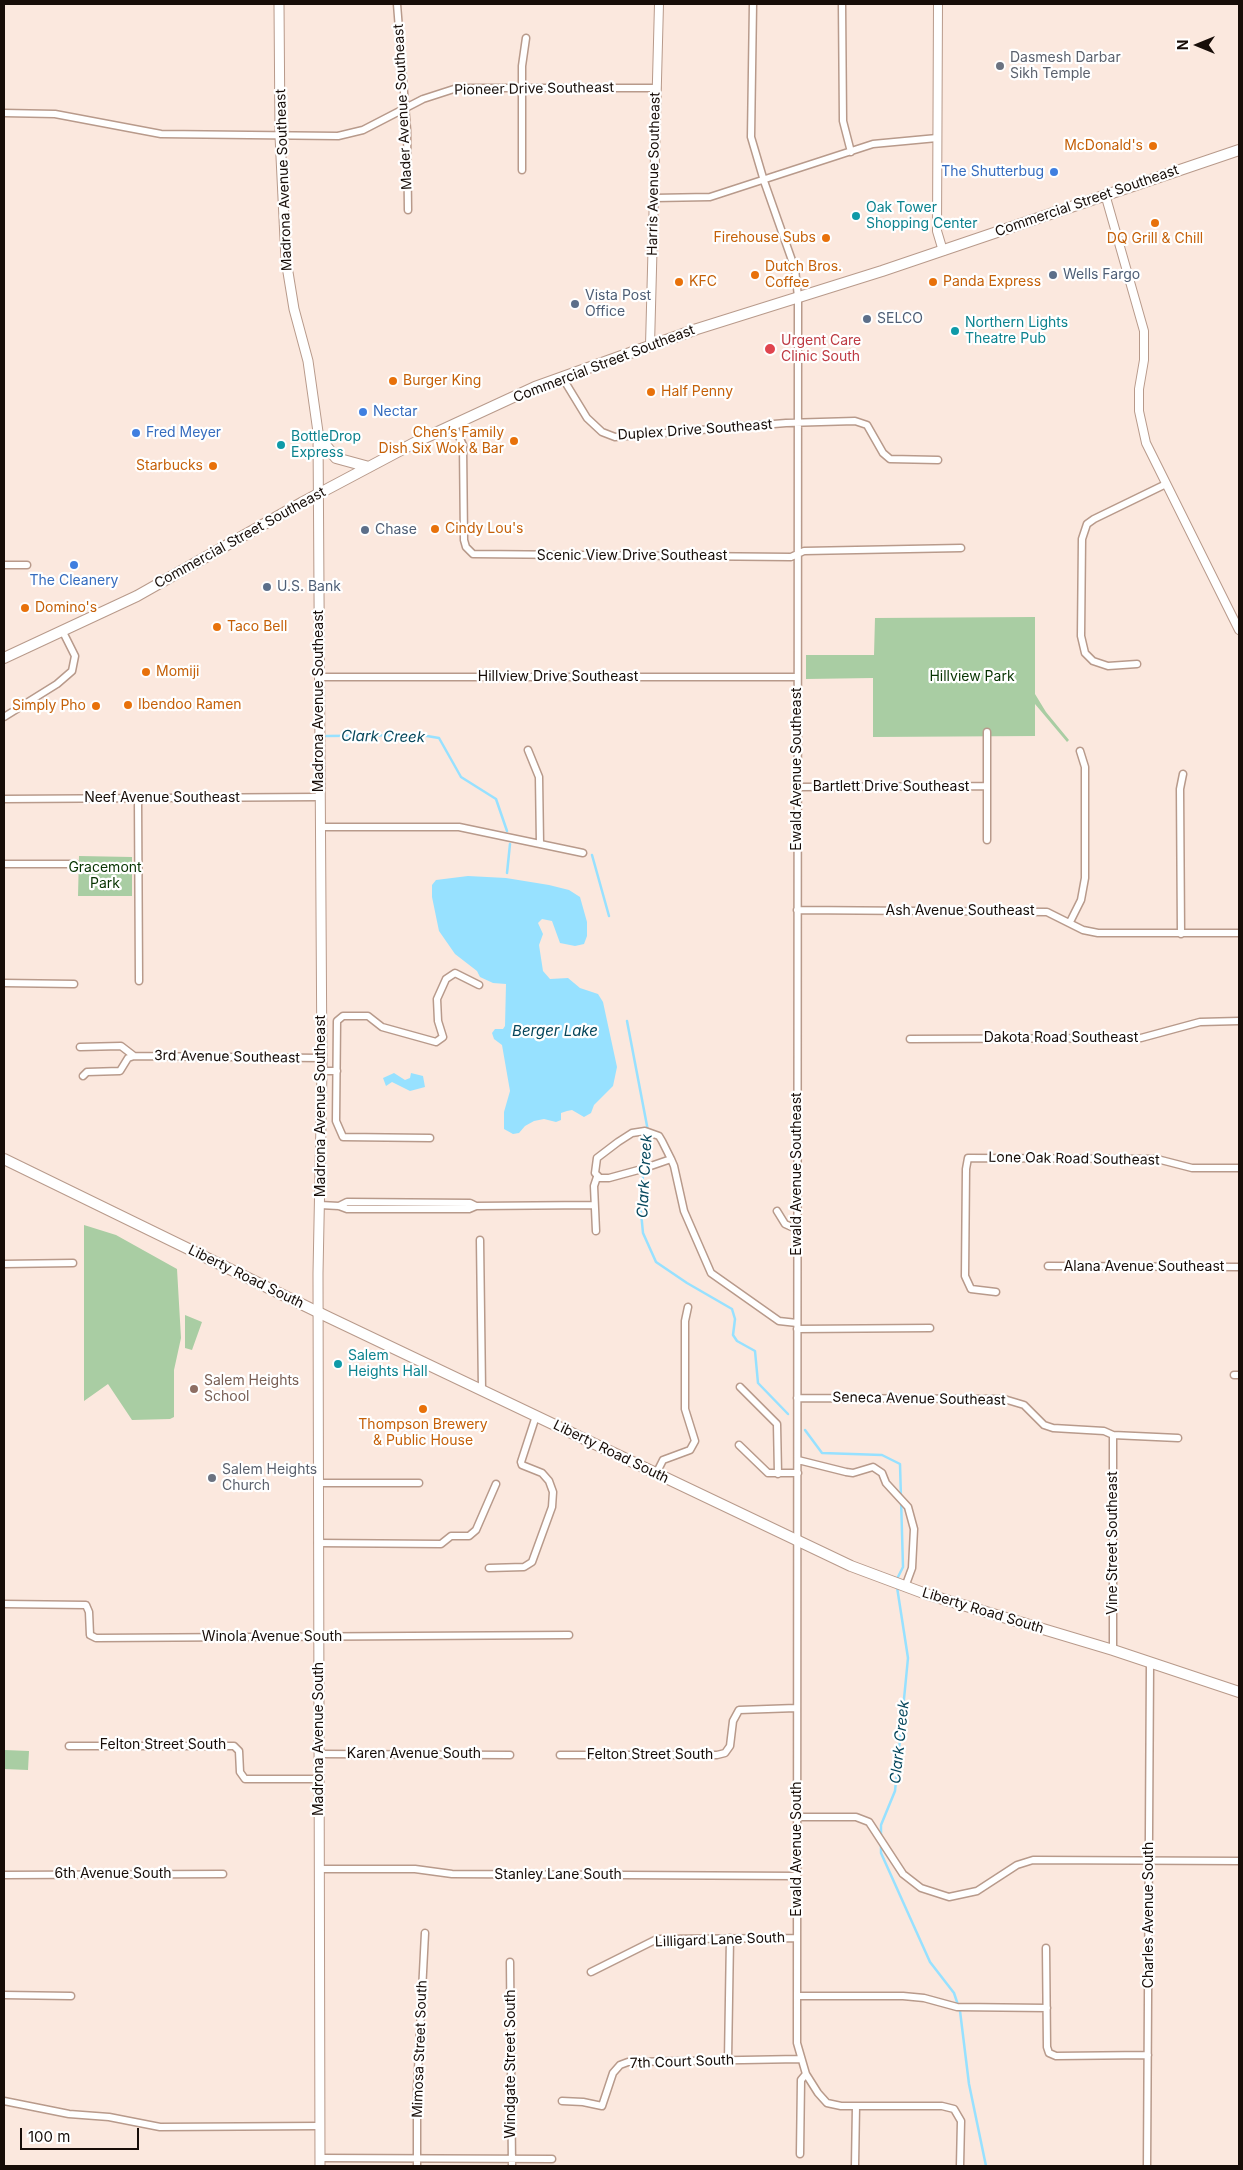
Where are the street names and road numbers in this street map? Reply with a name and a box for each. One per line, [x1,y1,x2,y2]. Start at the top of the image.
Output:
street label: Mader Avenue Southeast [390,24,416,190]
street label: Pioneer Drive Southeast [454,79,614,99]
street label: Madrona Avenue Southeast [272,89,296,271]
street label: Harris Avenue Southeast [644,92,664,256]
street label: Commercial Street Southeast [993,162,1181,240]
street label: Commercial Street Southeast [511,322,697,406]
street label: Duplex Drive Southeast [617,416,773,444]
street label: Commercial Street Southeast [152,484,328,592]
street label: Scenic View Drive Southeast [537,548,727,564]
street label: Madrona Avenue Southeast [311,610,327,792]
street label: Hillview Drive Southeast [478,669,638,685]
street label: Ewald Avenue Southeast [789,687,805,851]
street label: Bartlett Drive Southeast [813,779,969,795]
street label: Neef Avenue Southeast [84,790,240,806]
street label: Ash Avenue Southeast [885,903,1035,919]
street label: Madrona Avenue Southeast [313,1015,329,1197]
street label: Dakota Road Southeast [984,1030,1138,1046]
street label: 3rd Avenue Southeast [154,1047,300,1067]
street label: Ewald Avenue Southeast [789,1092,805,1256]
street label: Lone Oak Road Southeast [988,1149,1160,1169]
street label: Liberty Road South [186,1242,306,1312]
street label: Alana Avenue Southeast [1064,1259,1224,1275]
street label: Seneca Avenue Southeast [832,1389,1006,1409]
street label: Liberty Road South [551,1417,671,1487]
street label: Vine Street Southeast [1105,1471,1121,1615]
street label: Liberty Road South [920,1584,1046,1638]
street label: Winola Avenue South [202,1629,342,1645]
street label: Madrona Avenue South [311,1662,327,1816]
street label: Felton Street South [100,1737,226,1753]
street label: Karen Avenue South [347,1746,481,1762]
street label: Felton Street South [587,1747,713,1763]
street label: Ewald Avenue South [789,1781,805,1917]
street label: Charles Avenue South [1141,1842,1157,1988]
street label: 6th Avenue South [54,1866,172,1882]
street label: Stanley Lane South [494,1867,622,1883]
street label: Lilligard Lane South [655,1929,785,1951]
street label: Mimosa Street South [409,1980,431,2118]
street label: Windgate Street South [503,1990,519,2138]
street label: 7th Court South [630,2052,734,2072]

